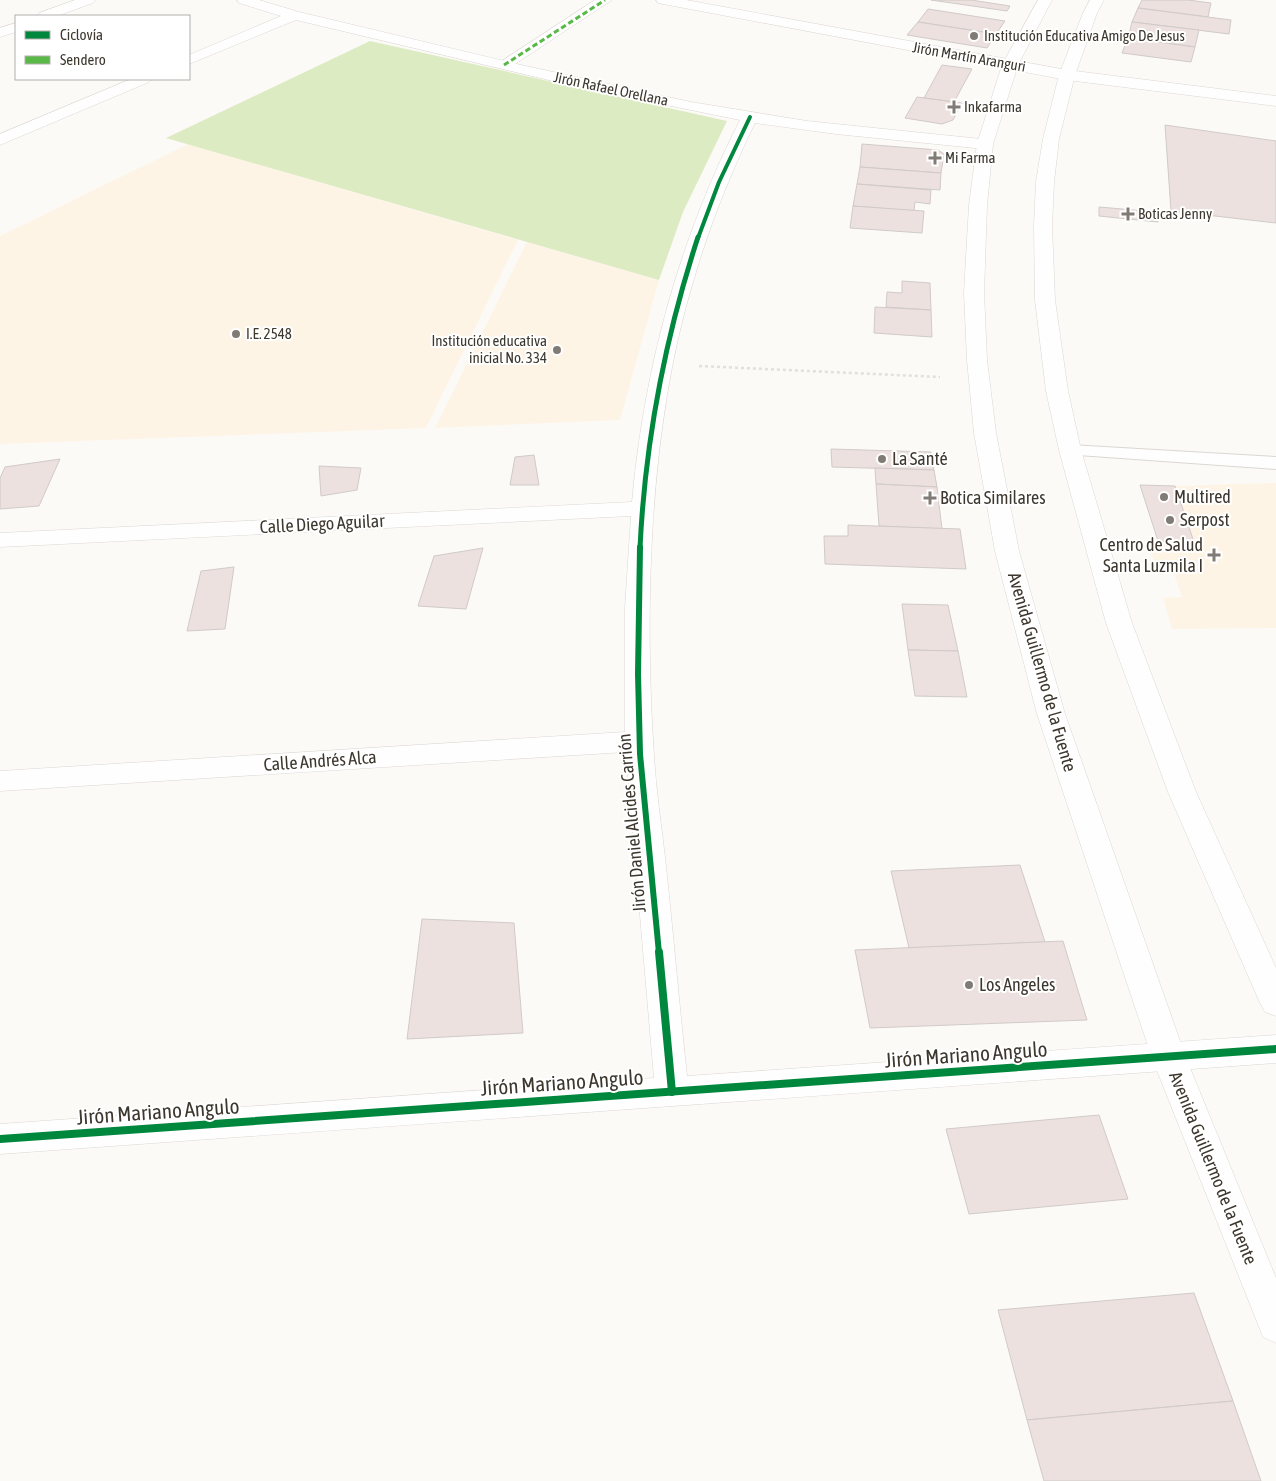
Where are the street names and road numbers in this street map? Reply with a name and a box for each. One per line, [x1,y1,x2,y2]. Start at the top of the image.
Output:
street label: Jirón Martín Aranguri [911,38,1027,75]
street label: Jirón Rafael Orellana [552,68,670,109]
street label: Calle Diego Aguilar [259,510,386,537]
street label: Avenida Guillermo de la Fuente [1004,570,1081,774]
street label: Jirón Daniel Alcides Carrión [613,733,650,913]
street label: Calle Andrés Alca [263,746,377,775]
street label: Jirón Mariano Angulo [884,1036,1048,1072]
street label: Jirón Mariano Angulo [480,1064,644,1100]
street label: Avenida Guillermo de la Fuente [1165,1068,1262,1267]
street label: Jirón Mariano Angulo [76,1093,240,1129]

